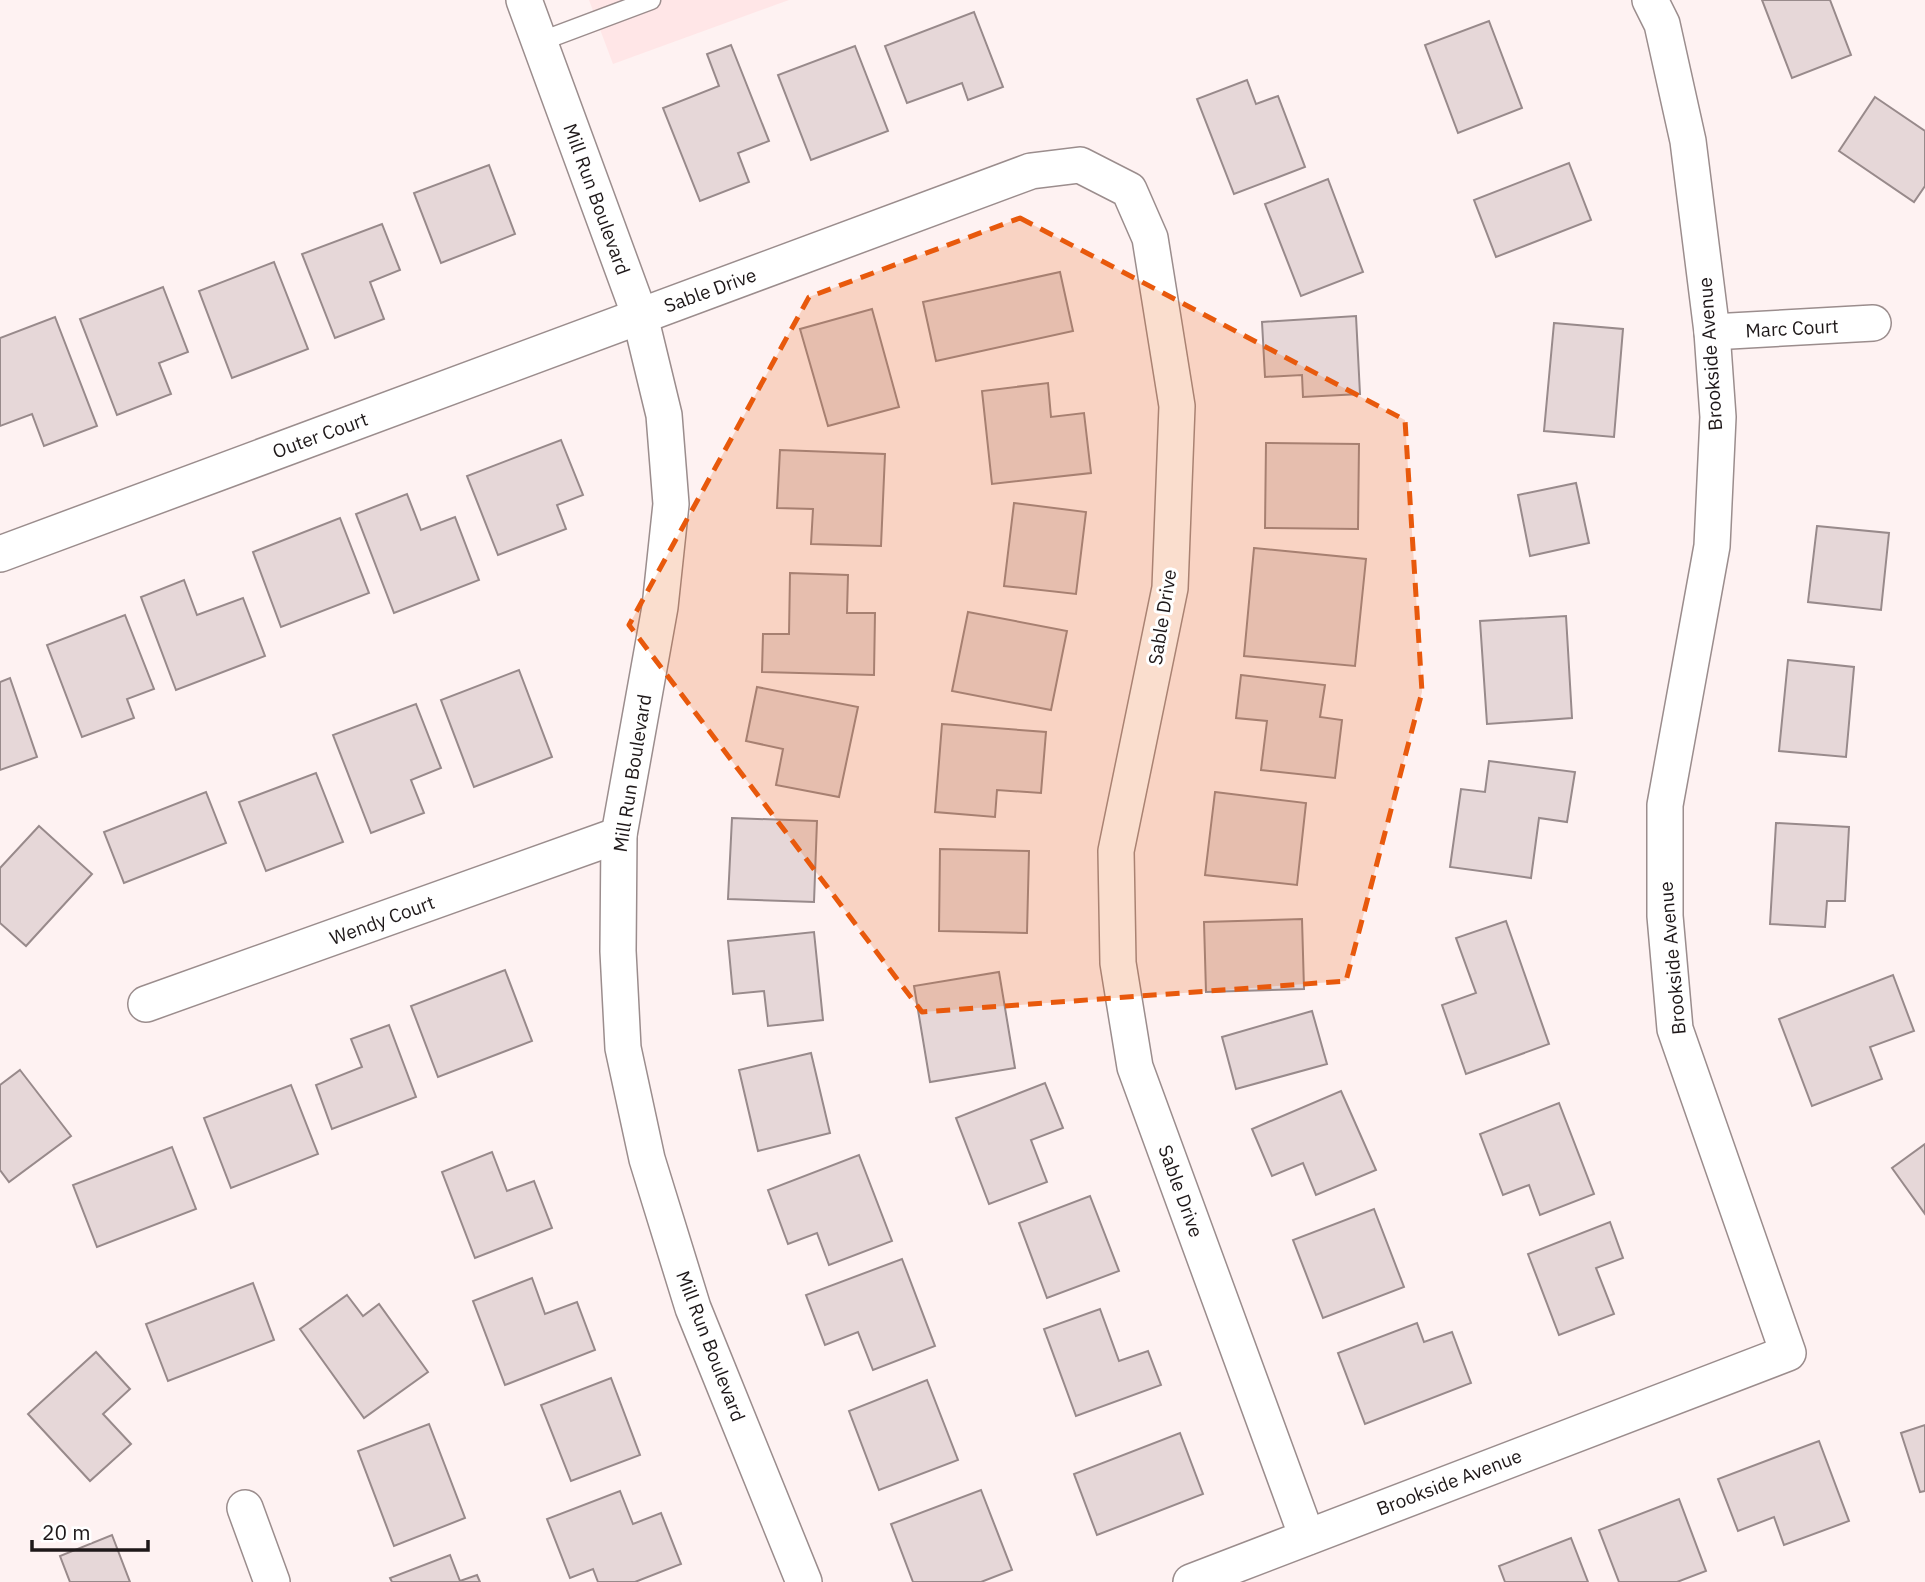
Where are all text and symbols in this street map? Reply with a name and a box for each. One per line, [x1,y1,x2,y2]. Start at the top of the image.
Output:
street label: Mill Run Boulevard [558,120,636,278]
street label: Sable Drive [661,262,759,318]
street label: Brookside Avenue [1693,276,1727,432]
street label: Marc Court [1745,314,1839,342]
street label: Outer Court [269,407,371,463]
street label: Sable Drive [1143,568,1181,666]
street label: Mill Run Boulevard [608,692,656,854]
street label: Brookside Avenue [1653,880,1691,1036]
street label: Wendy Court [326,890,438,950]
street label: Sable Drive [1153,1142,1209,1240]
street label: Mill Run Boulevard [671,1267,751,1425]
street label: Brookside Avenue [1373,1443,1525,1521]
scale bar [32,1508,147,1552]
text: 20 m [42,1518,91,1546]

